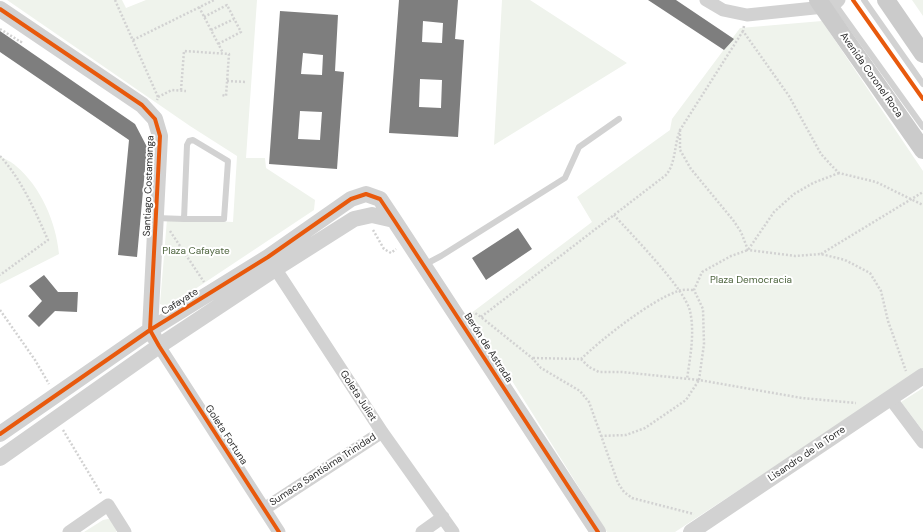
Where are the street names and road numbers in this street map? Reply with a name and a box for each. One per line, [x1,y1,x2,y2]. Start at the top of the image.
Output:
street label: Avenida Coronel Roca [837,30,905,120]
street label: Santiago Costamanga [141,135,157,237]
street label: Cafayate [159,286,201,318]
street label: Berón de Astrada [461,311,515,385]
street label: Goleta Juliet [337,368,379,424]
street label: Goleta Fortuna [202,403,250,467]
street label: Lisandro de la Torre [766,424,848,484]
street label: Sumaca Santísima Trinidad [268,431,378,509]

